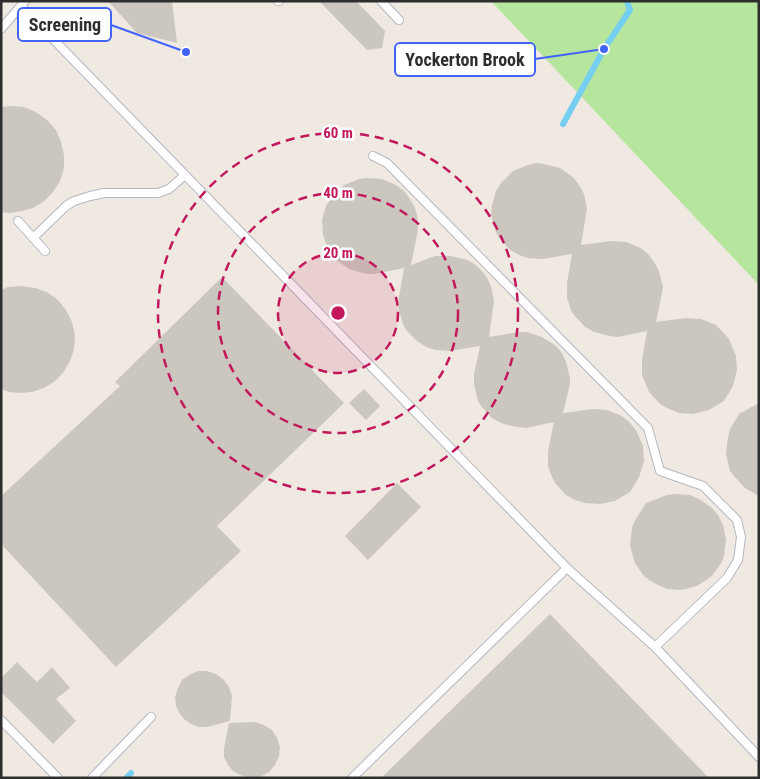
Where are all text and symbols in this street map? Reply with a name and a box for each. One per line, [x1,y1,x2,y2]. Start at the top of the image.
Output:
callout: Screening [18,8,111,41]
text: Screening [29,14,101,35]
callout: Yockerton Brook [395,43,535,76]
text: Yockerton Brook [405,49,525,70]
text: 60 m [323,124,353,142]
text: 40 m [323,184,353,202]
text: 20 m [323,244,353,262]
centre of rings [329,304,347,322]

